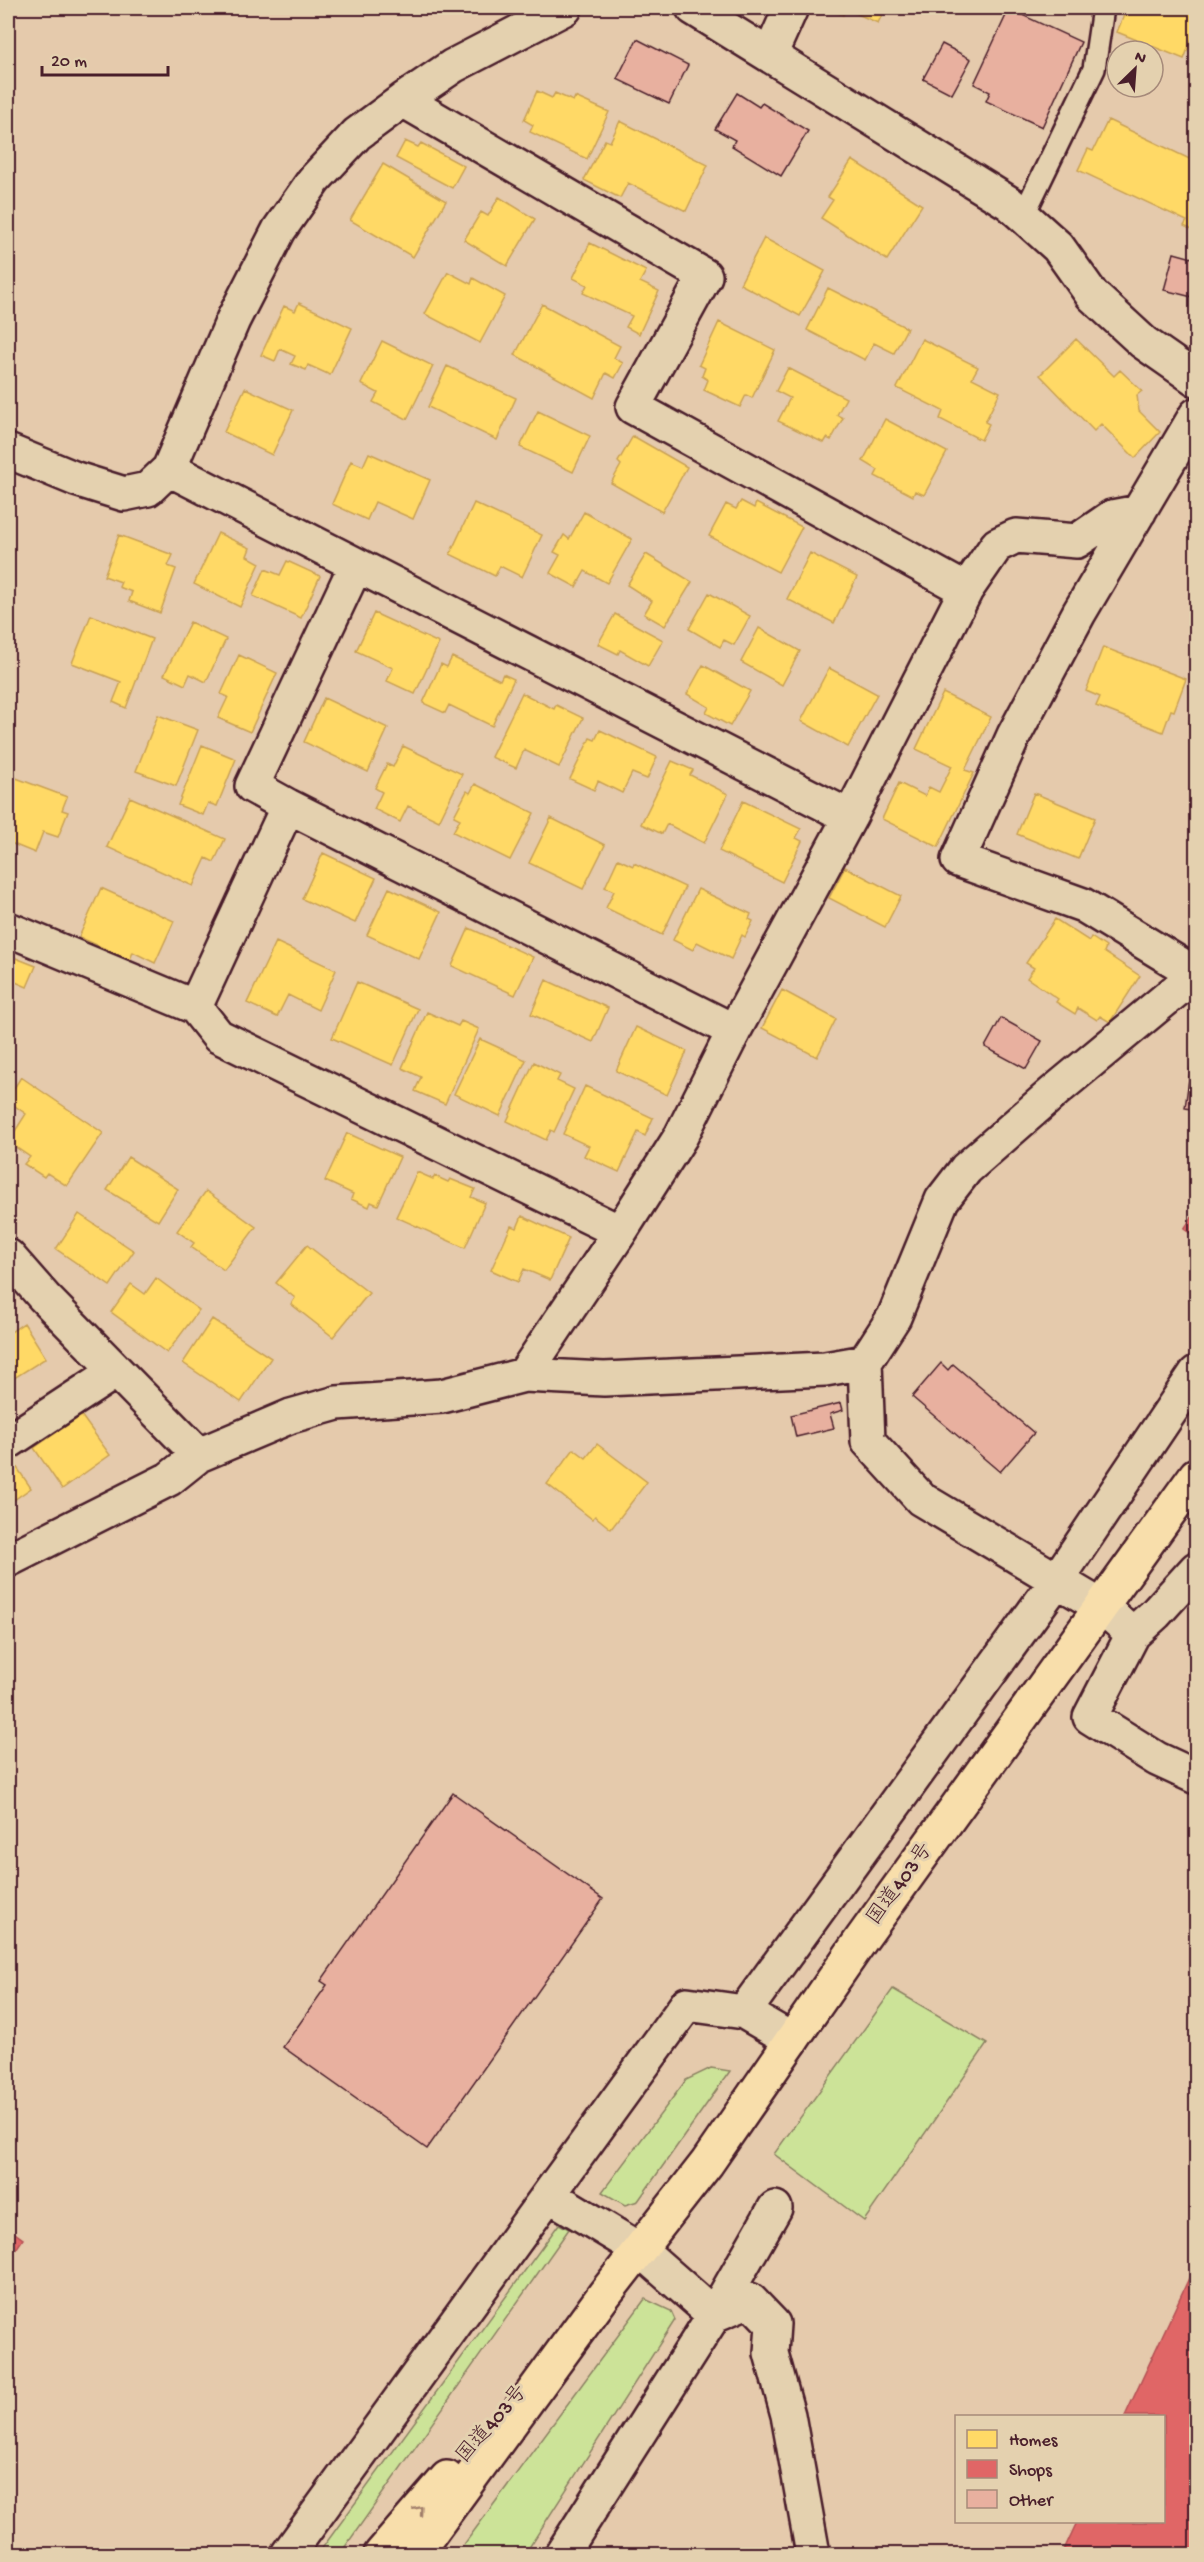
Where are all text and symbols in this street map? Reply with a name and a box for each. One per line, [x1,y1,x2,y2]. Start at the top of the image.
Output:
scale bar [42,39,168,77]
north arrow [1105,39,1165,99]
text: N [1131,48,1149,70]
text: 20 m [51,52,87,73]
street label: 国道403号 [862,1838,939,1931]
street label: 国道403号 [451,2380,534,2469]
legend [955,2415,1165,2523]
text: Homes [1009,2431,1059,2452]
text: Shops [1009,2461,1053,2482]
text: Other [1009,2491,1054,2512]
one-way arrow [412,2506,423,2517]

